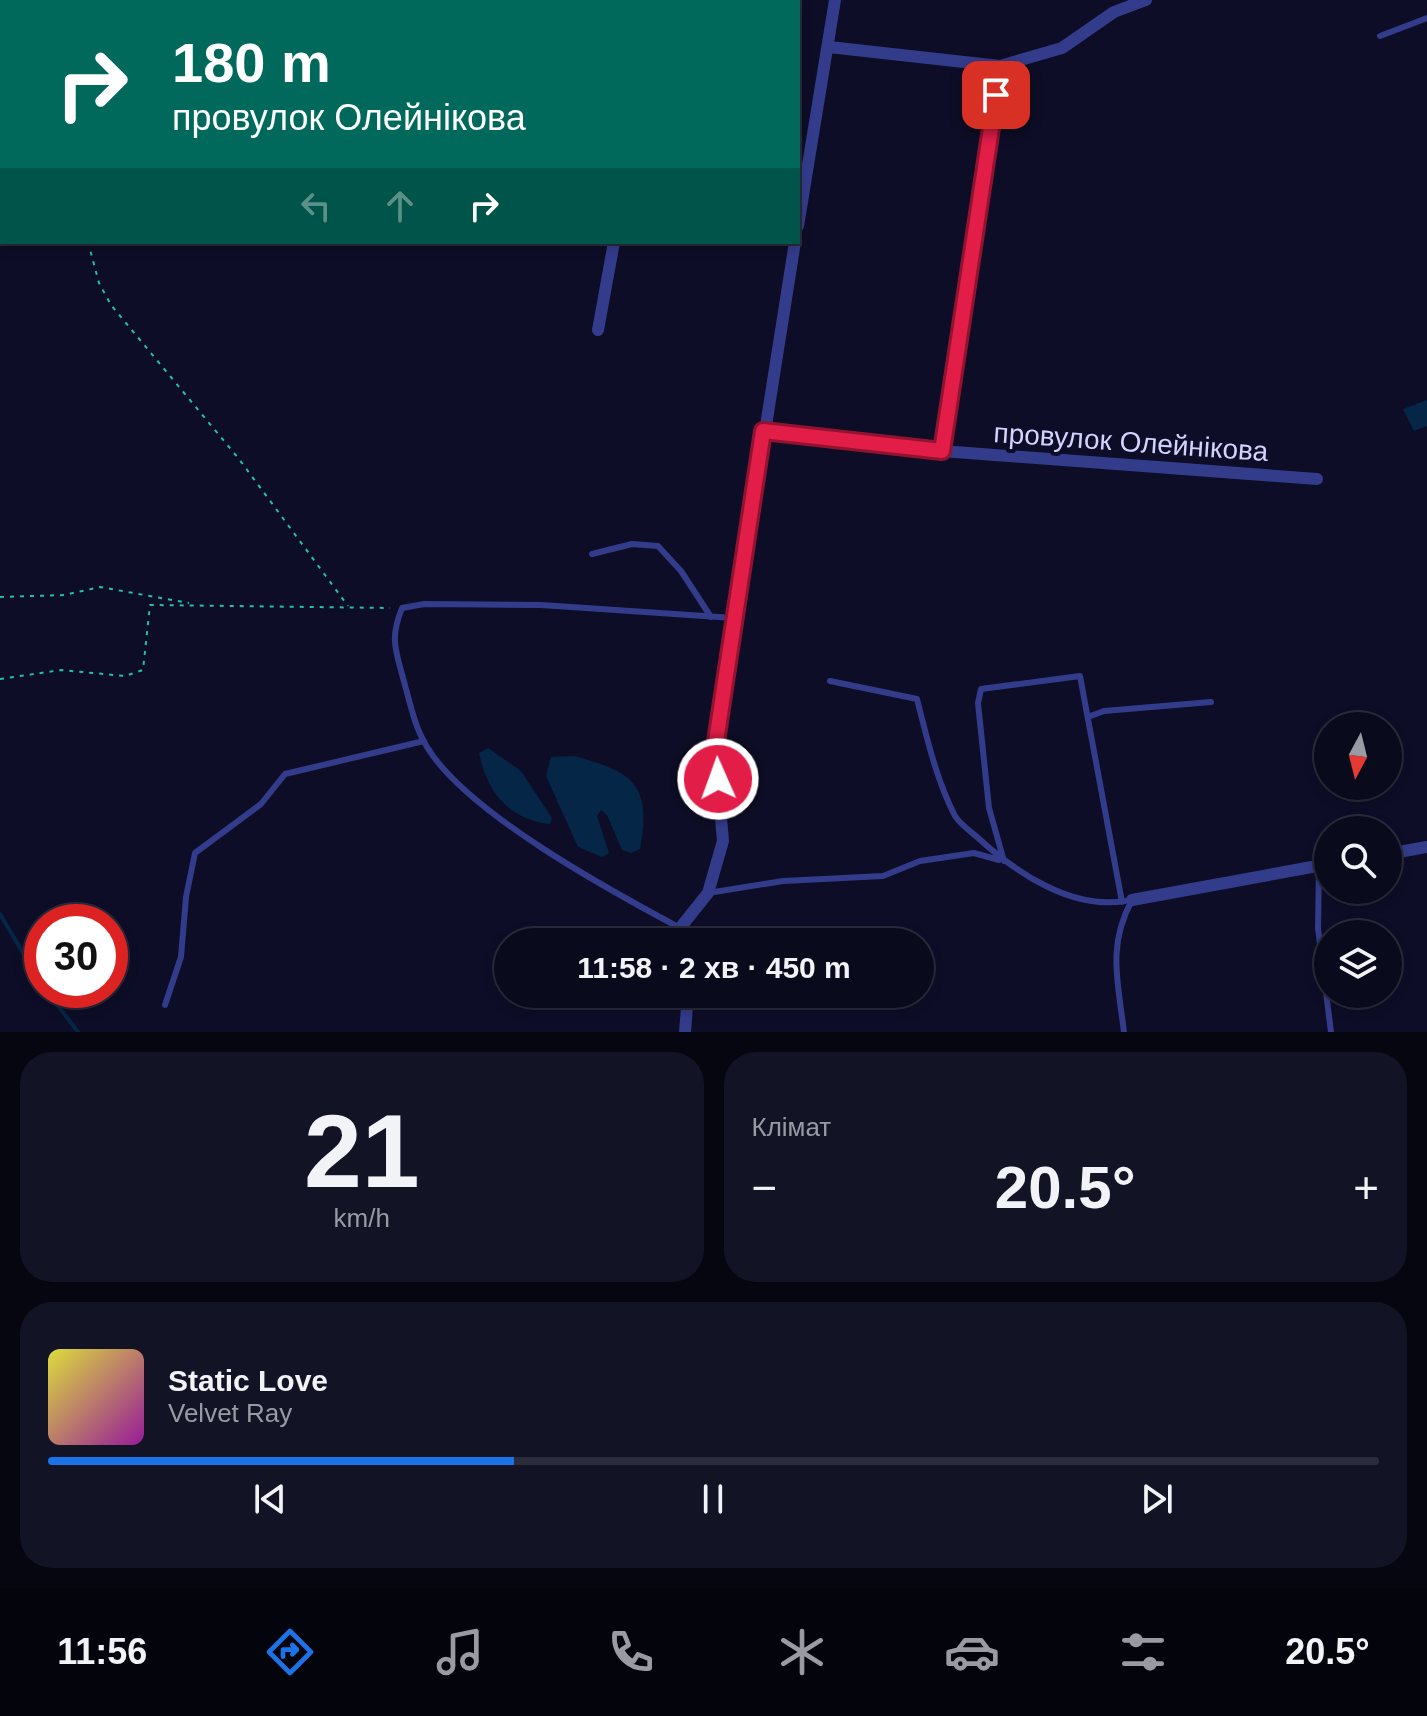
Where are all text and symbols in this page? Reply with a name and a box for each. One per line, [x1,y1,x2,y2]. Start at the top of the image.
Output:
text: 180 m [172,31,331,94]
icon: right [40,32,144,136]
pin [962,61,1030,129]
icon: arrive [974,73,1018,117]
text: провулок Олейнікова [172,97,526,138]
icon: left [294,184,338,228]
icon: ahead [378,184,422,228]
icon: right [462,184,506,228]
street label: провулок Олейнікова [993,417,1270,467]
north arrow [1314,712,1402,800]
map controls [1314,712,1402,1008]
position arrow [676,737,760,821]
button: search [1314,816,1402,904]
speed limit sign: 30 [24,904,128,1008]
button: layers [1314,920,1402,1008]
text: 11:58 · 2 хв · 450 m [577,951,851,984]
text: 21 [304,1093,420,1209]
text: Клімат [752,1112,831,1142]
text: 20.5° [995,1154,1136,1221]
text: − [752,1163,777,1212]
text: + [1353,1163,1379,1212]
text: km/h [334,1203,390,1233]
text: Static Love [168,1364,328,1397]
text: Velvet Ray [168,1398,292,1428]
icon: previous [248,1477,292,1521]
icon: pause [691,1477,735,1521]
icon: next [1135,1477,1179,1521]
icon: directions [262,1624,318,1680]
icon: music [432,1624,488,1680]
icon: phone [603,1624,659,1680]
icon: climate [774,1624,830,1680]
icon: car [944,1624,1000,1680]
icon: filters [1115,1624,1171,1680]
text: 11:56 [57,1631,147,1672]
text: 20.5° [1285,1631,1370,1672]

